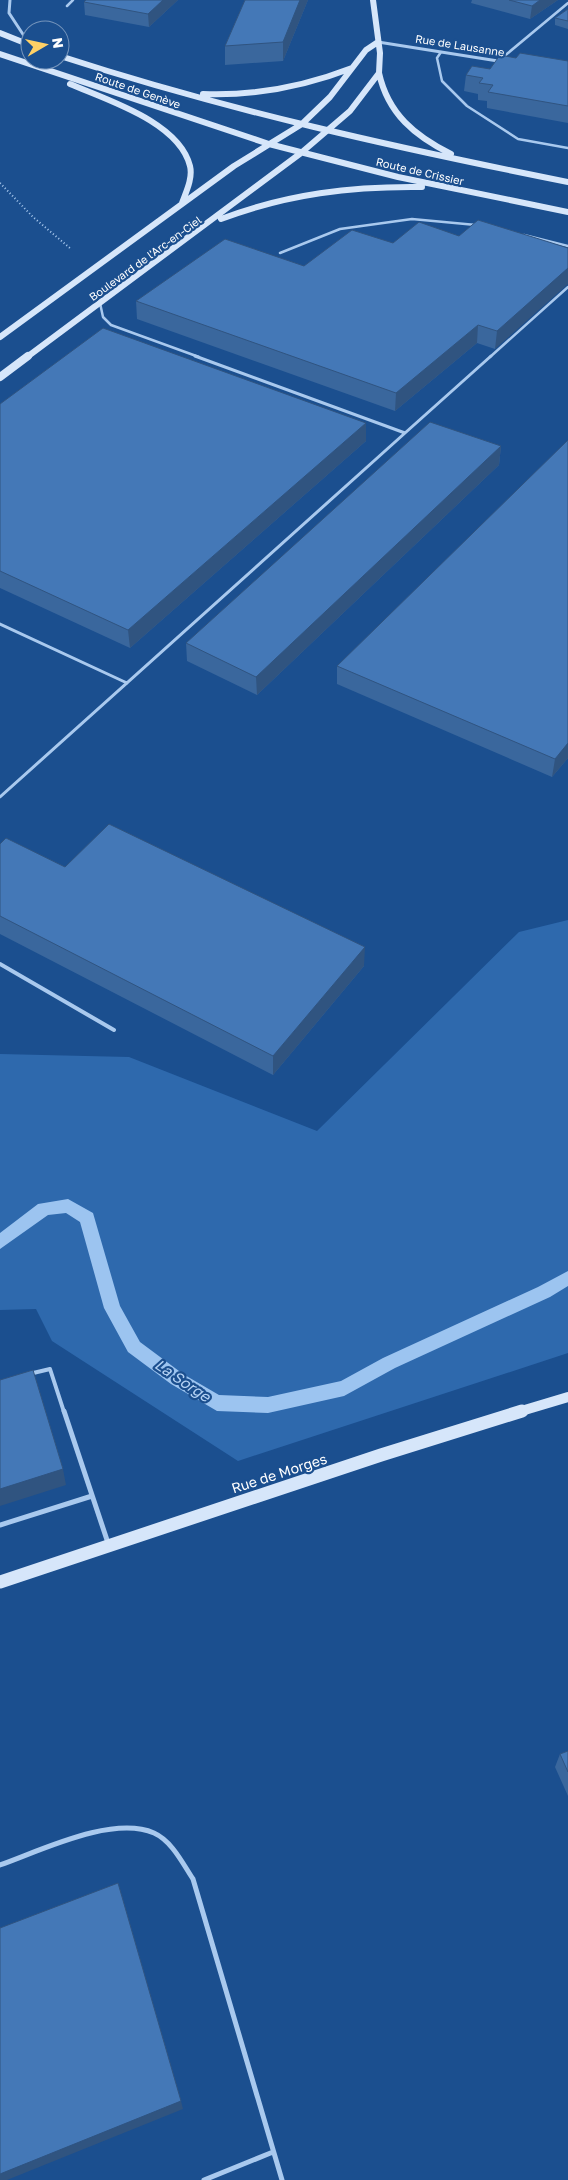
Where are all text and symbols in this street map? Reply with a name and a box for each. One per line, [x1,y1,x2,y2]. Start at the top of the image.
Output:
north arrow [20,20,70,70]
street label: Rue de Lausanne [414,32,506,58]
text: N [49,36,68,49]
street label: Route de Genève [94,69,182,111]
street label: Route de Crissier [375,155,466,188]
street label: Boulevard de l'Arc-en-Ciel [86,213,204,303]
water label: La Sorge [151,1355,215,1407]
street label: Rue de Morges [229,1450,329,1496]

